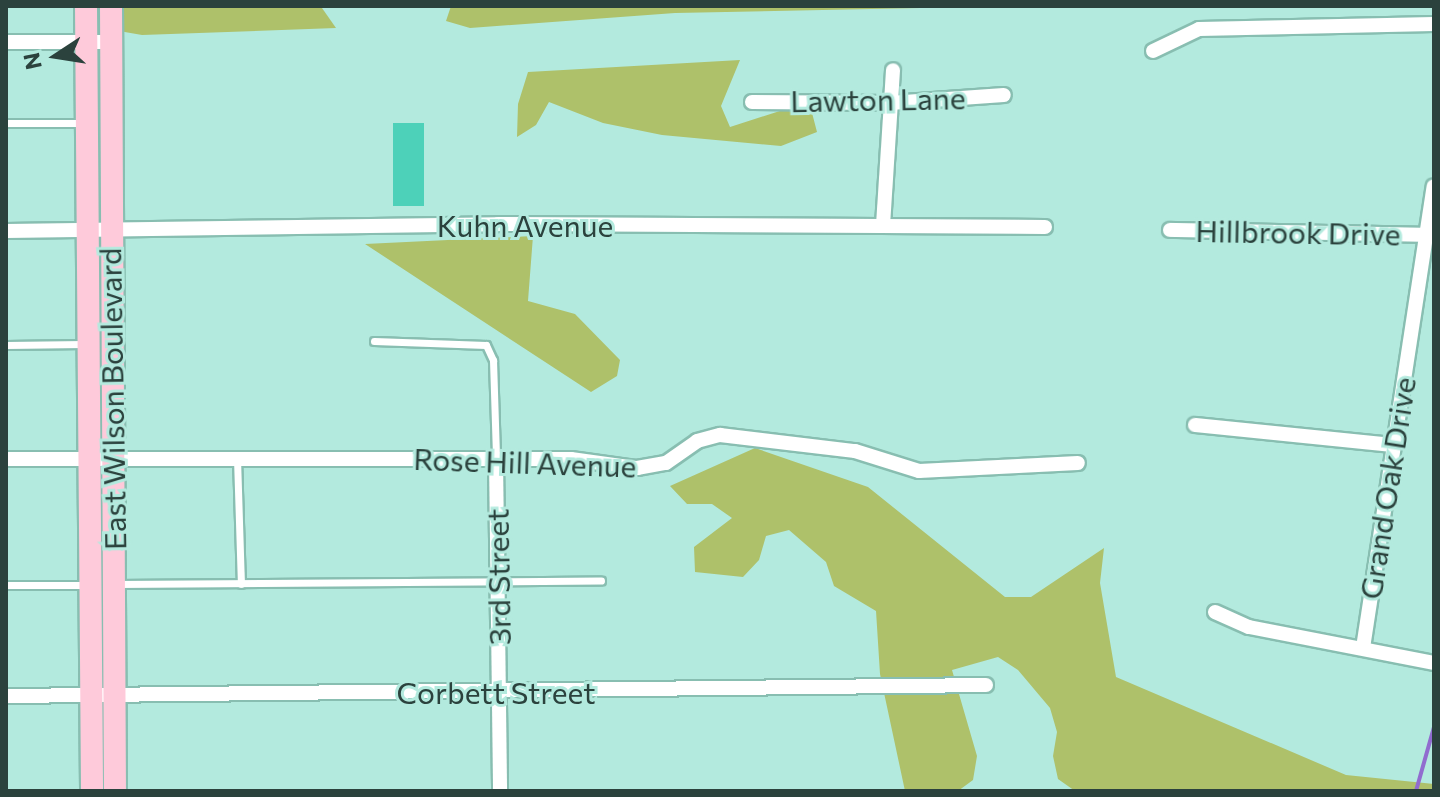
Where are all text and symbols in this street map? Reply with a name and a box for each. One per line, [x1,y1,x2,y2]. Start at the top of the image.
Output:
north arrow [16,16,96,96]
text: N [17,50,47,72]
street label: Lawton Lane [790,79,966,119]
street label: Kuhn Avenue [437,207,613,243]
street label: Hillbrook Drive [1195,212,1401,252]
street label: East Wilson Boulevard [91,248,133,550]
street label: Grand Oak Drive [1352,374,1422,602]
street label: Rose Hill Avenue [413,440,637,484]
street label: 3rd Street [479,508,517,646]
street label: Corbett Street [397,674,595,710]

